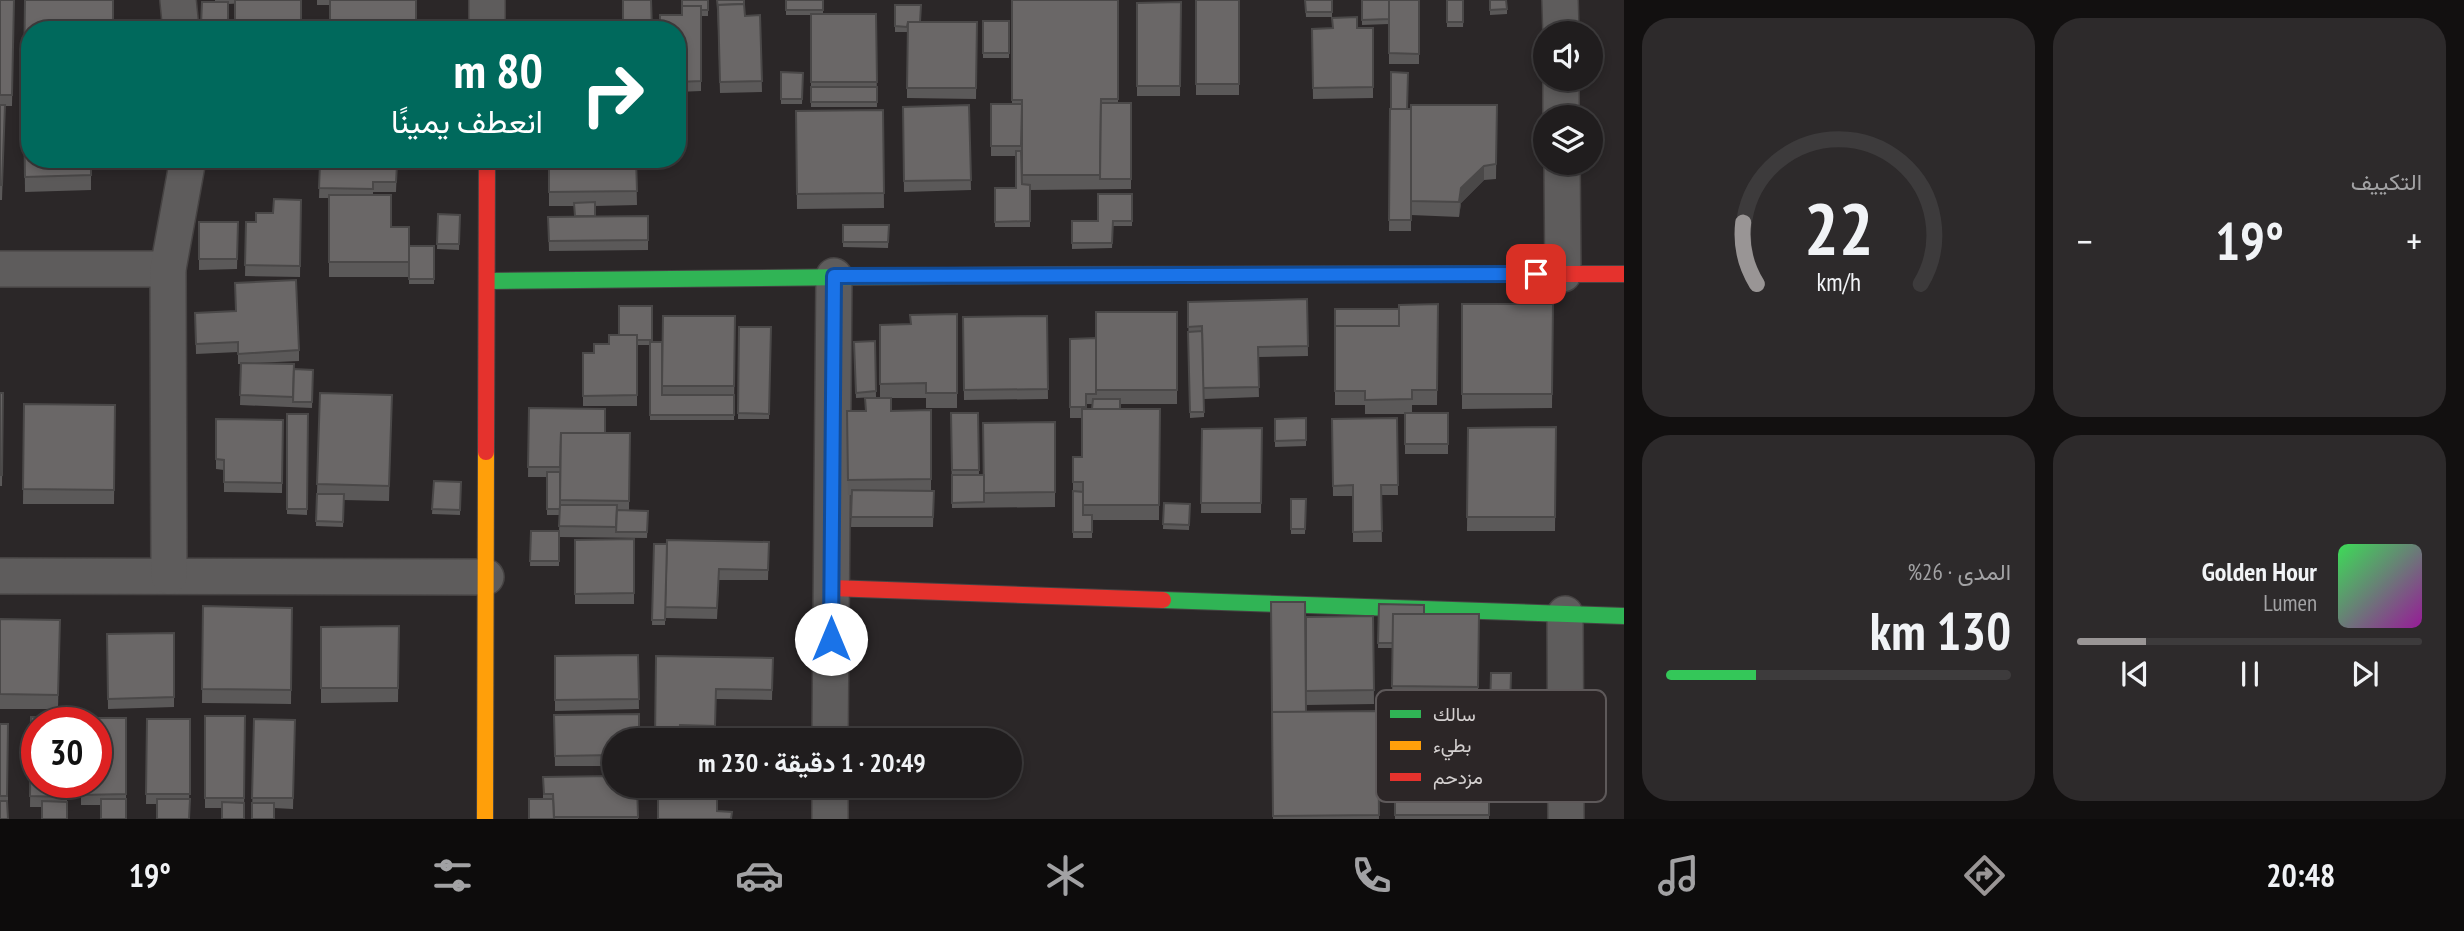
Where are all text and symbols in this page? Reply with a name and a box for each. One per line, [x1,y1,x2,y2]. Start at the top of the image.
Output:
map controls [1533,21,1603,175]
button: sound [1533,21,1603,91]
text: 80 m [454,38,543,102]
icon: right [567,49,658,140]
text: انعطف يمينًا [391,100,543,142]
button: layers [1533,105,1603,175]
text: التكييف [2351,167,2422,196]
text: 22 [1804,180,1873,274]
text: 19° [2215,207,2284,274]
text: − [2077,216,2093,265]
text: + [2406,216,2422,265]
pin [1506,244,1566,304]
icon: arrive [1517,255,1555,293]
text: km/h [1816,265,1861,297]
text: Golden Hour [2202,555,2317,588]
text: المدى · 26% [1907,557,2011,586]
text: Lumen [2263,588,2317,617]
text: 130 km [1870,597,2011,664]
position arrow [794,602,868,676]
icon: previous [2116,655,2154,693]
icon: pause [2231,655,2269,693]
icon: next [2346,655,2384,693]
legend [1376,690,1606,802]
text: سالك [1433,702,1476,726]
speed limit sign: 30 [21,707,112,798]
text: بطيء [1433,733,1471,761]
text: 20:49 · 1 دقيقة · 230 m [698,746,926,779]
text: مزدحم [1433,765,1483,790]
icon: filters [428,851,477,900]
icon: car [735,851,784,900]
icon: climate [1041,851,1090,900]
icon: phone [1347,851,1396,900]
icon: music [1654,851,1703,900]
icon: directions [1960,851,2009,900]
text: 19° [129,854,171,896]
text: 20:48 [2266,854,2335,896]

